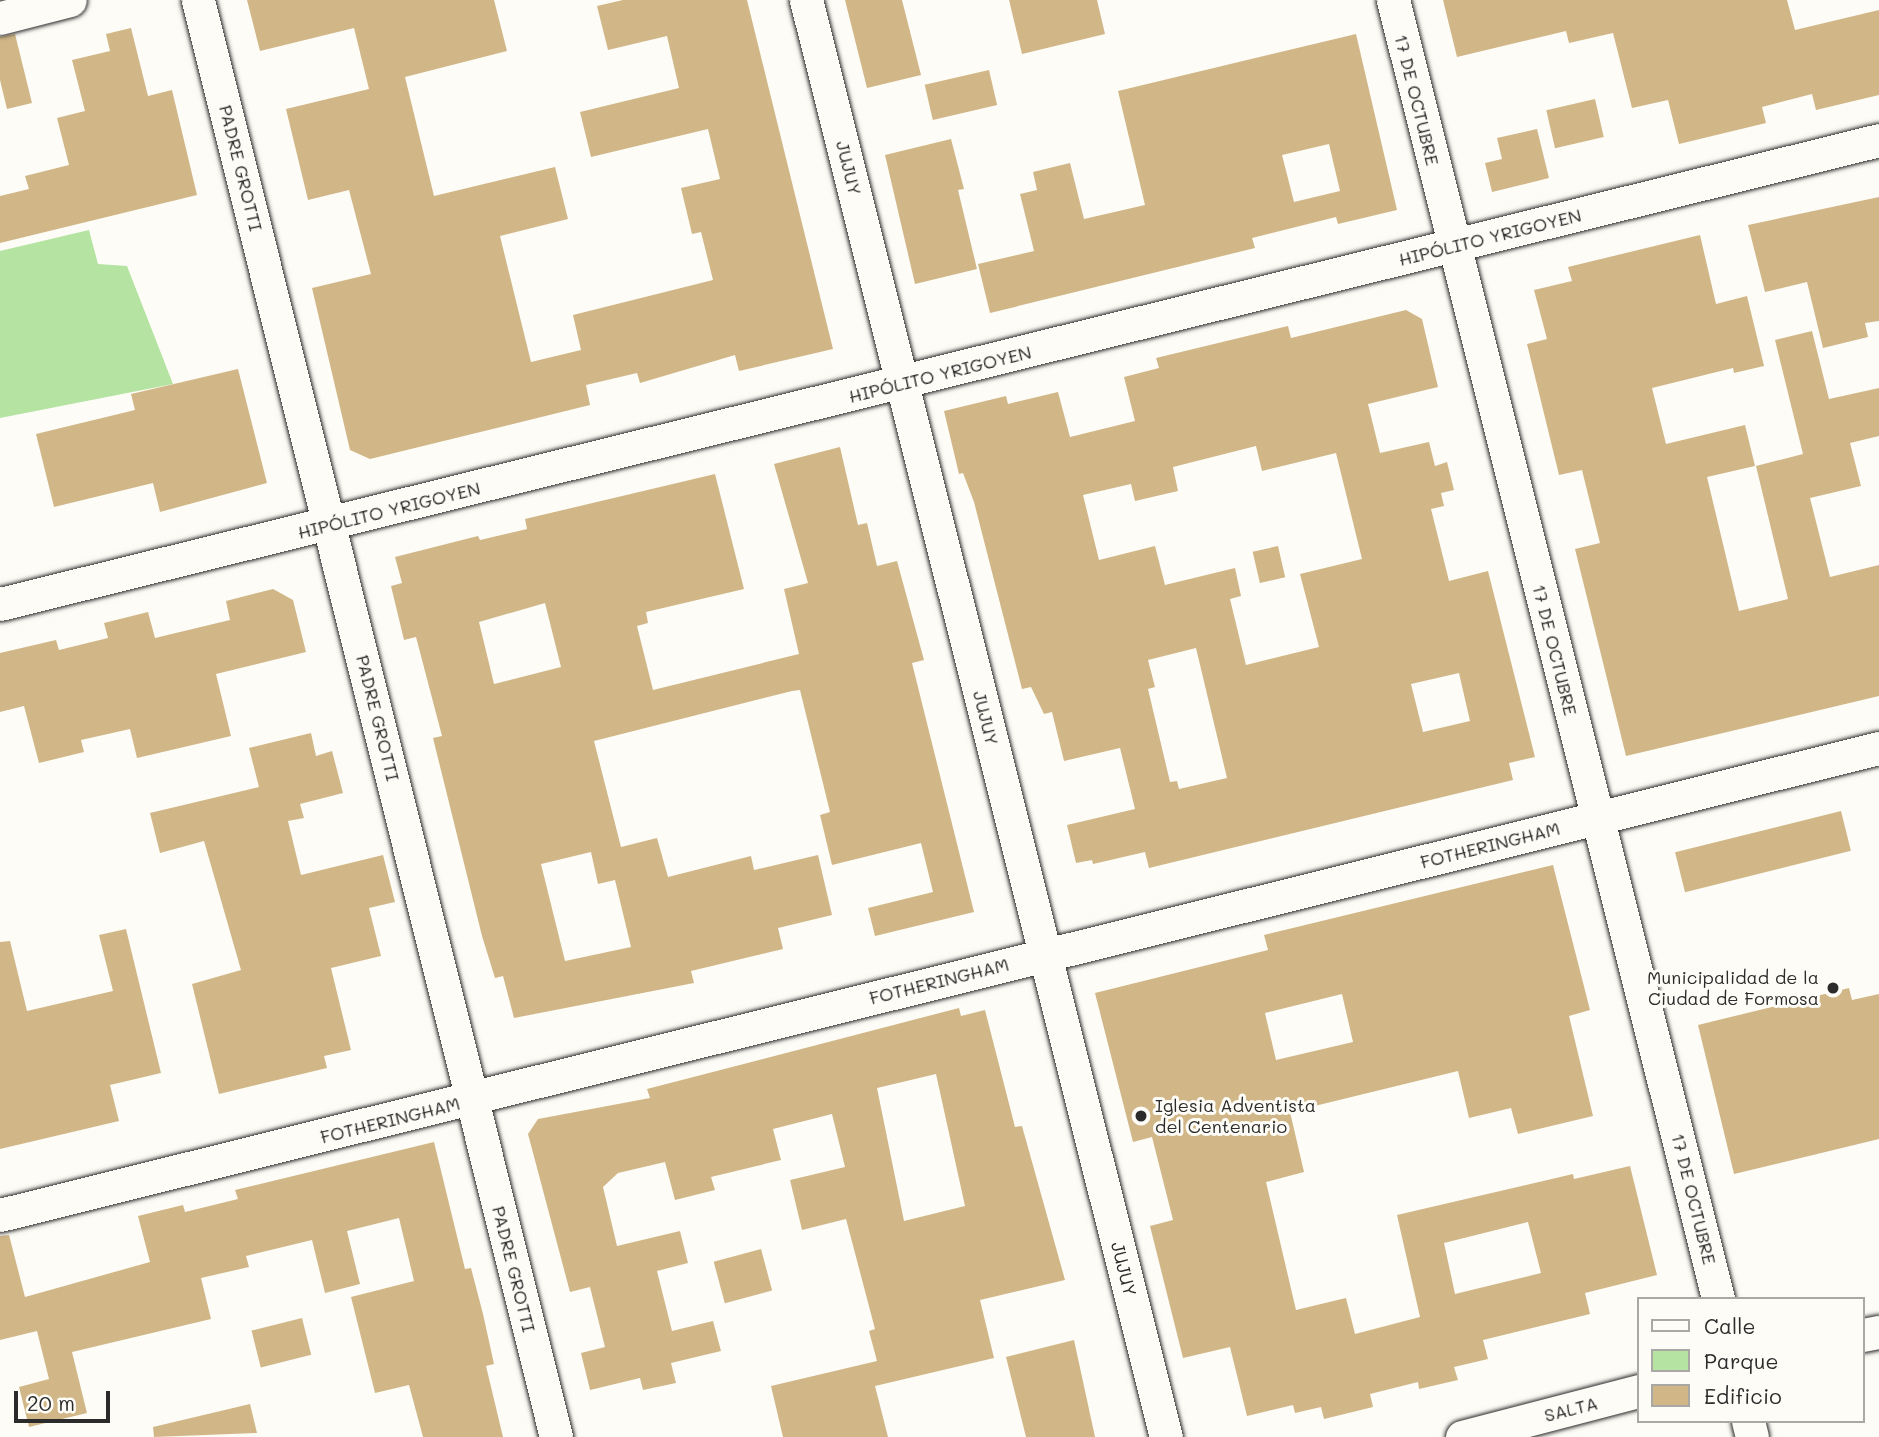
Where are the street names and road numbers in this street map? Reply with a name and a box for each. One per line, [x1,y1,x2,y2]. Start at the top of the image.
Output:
street label: 17 DE OCTUBRE [1390,32,1444,168]
street label: PADRE GROTTI [215,103,267,233]
street label: JUJUY [832,138,866,198]
street label: HIPÓLITO YRIGOYEN [1396,204,1584,270]
street label: HIPÓLITO YRIGOYEN [846,341,1034,407]
street label: HIPÓLITO YRIGOYEN [295,477,483,543]
street label: 17 DE OCTUBRE [1528,582,1582,718]
street label: PADRE GROTTI [352,653,404,783]
street label: JUJUY [969,688,1003,748]
street label: FOTHERINGHAM [1418,817,1562,873]
street label: FOTHERINGHAM [867,953,1011,1009]
street label: FOTHERINGHAM [318,1092,462,1148]
street label: 17 DE OCTUBRE [1667,1131,1721,1267]
street label: PADRE GROTTI [488,1204,540,1334]
street label: JUJUY [1107,1239,1141,1299]
street label: SALTA [1542,1392,1600,1426]

